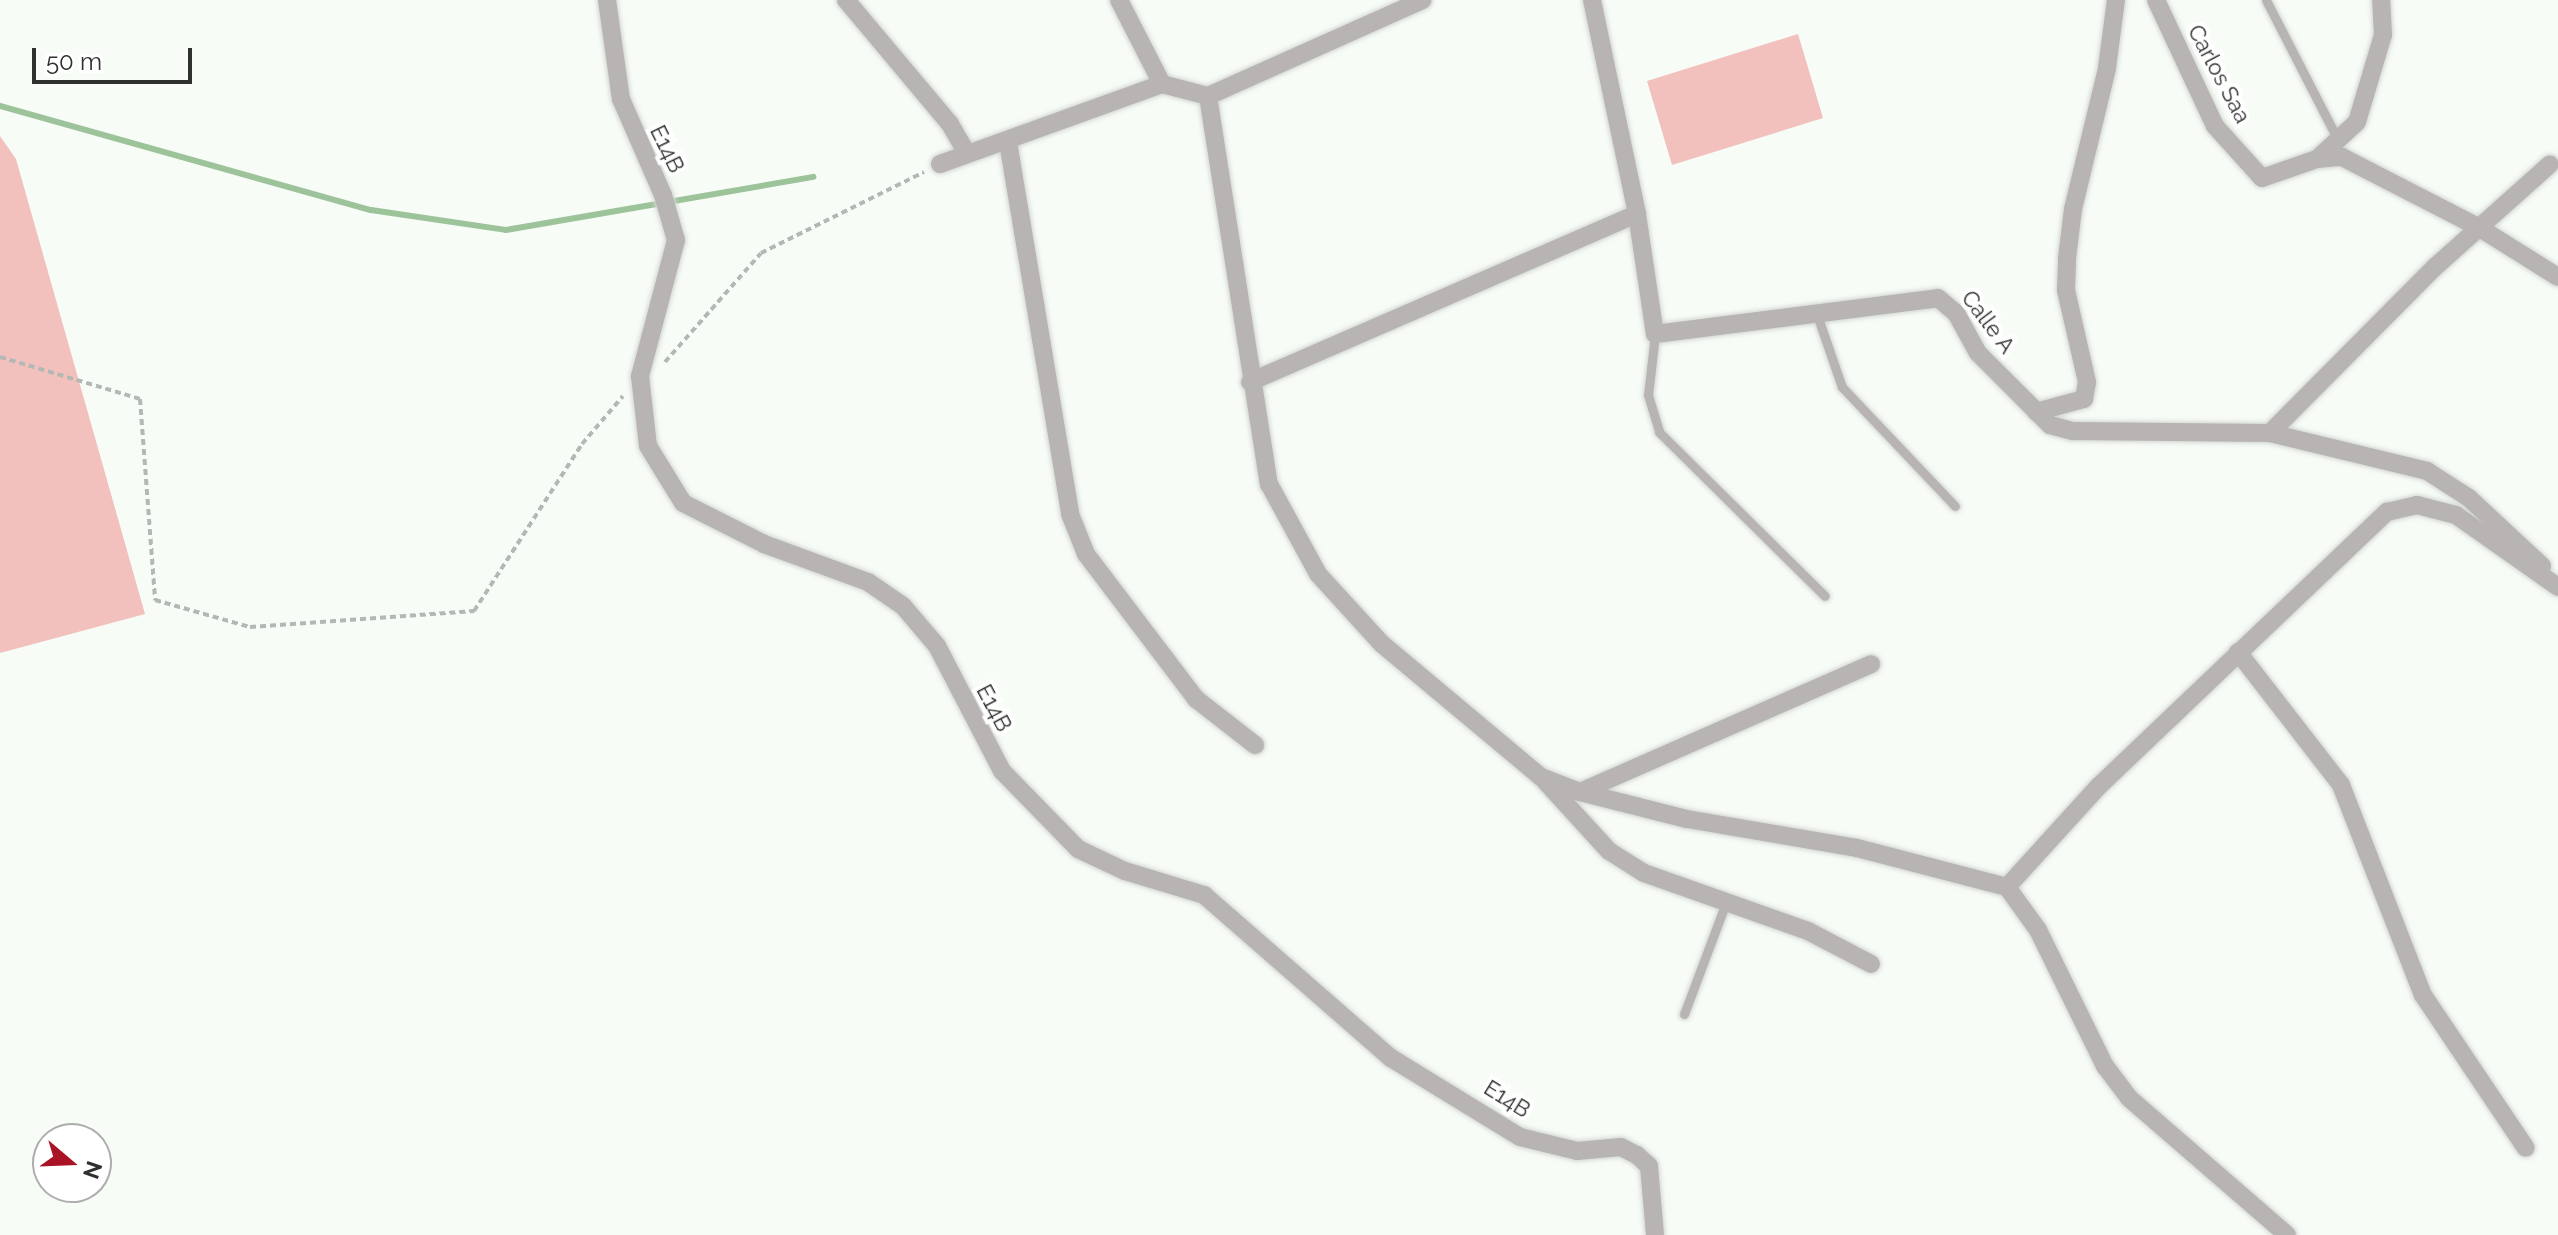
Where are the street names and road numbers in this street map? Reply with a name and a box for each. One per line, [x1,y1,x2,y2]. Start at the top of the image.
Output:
street label: Carlos Saa [2182,20,2256,128]
street label: E14B [644,121,690,177]
street label: Calle A [1956,285,2020,359]
street label: E14B [971,680,1017,736]
street label: E14B [1479,1075,1535,1123]

